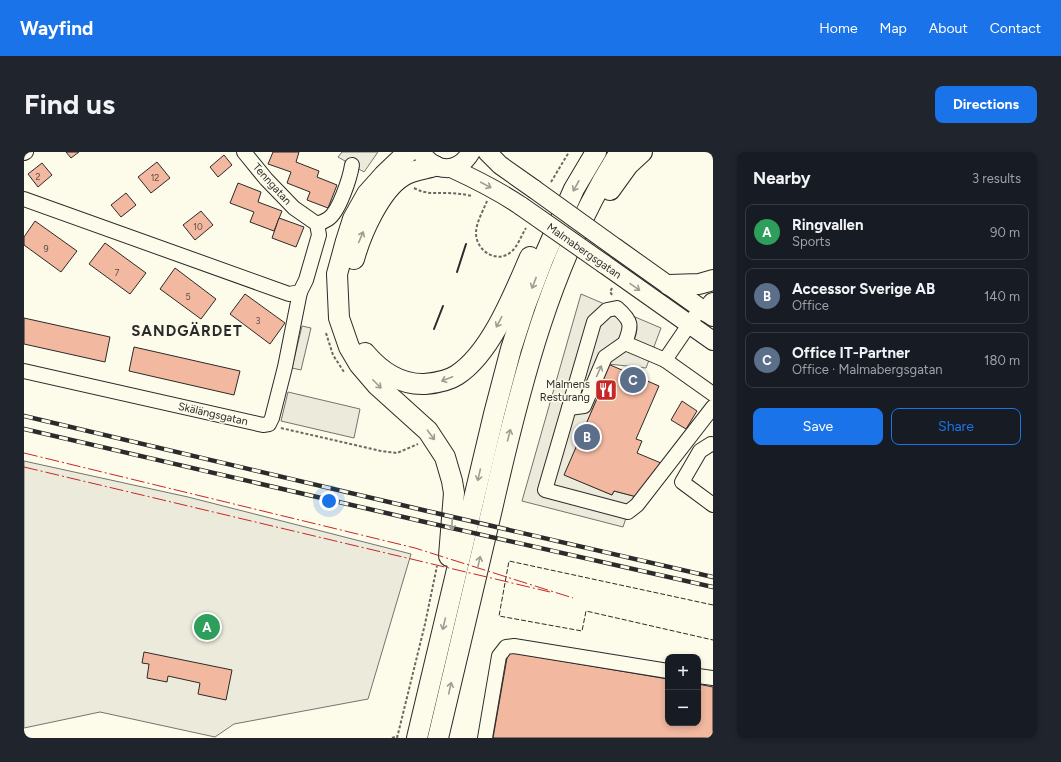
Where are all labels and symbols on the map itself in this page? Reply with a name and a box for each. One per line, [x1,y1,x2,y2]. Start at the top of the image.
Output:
street label: Tenngatan [250,160,294,208]
house number: 2 [35,171,41,182]
house number: 12 [151,172,159,183]
one-way arrow [572,180,579,192]
one-way arrow [480,182,492,189]
street label: Malmabergsgatan [544,220,624,282]
house number: 10 [193,221,203,232]
one-way arrow [358,232,365,244]
house number: 9 [43,243,49,254]
house number: 7 [115,267,120,278]
one-way arrow [530,276,538,288]
one-way arrow [630,283,641,291]
house number: 5 [185,291,191,302]
house number: 3 [256,315,261,326]
one-way arrow [495,316,502,328]
district label: SANDGÄRDET [131,321,243,340]
pin: C [620,365,646,395]
one-way arrow [596,366,603,378]
one-way arrow [442,376,454,383]
restaurant icon: Malmens Resturang [593,377,619,403]
place label: Malmens Resturang [540,378,590,404]
one-way arrow [372,379,382,389]
street label: Skälängsgatan [177,400,249,428]
pin: B [574,422,600,452]
one-way arrow [506,429,514,442]
one-way arrow [427,430,435,441]
one-way arrow [475,468,483,481]
your location [319,491,339,511]
one-way arrow [449,517,456,530]
one-way arrow [476,555,484,568]
pin: A [194,612,220,642]
one-way arrow [439,617,447,630]
one-way arrow [446,682,454,695]

